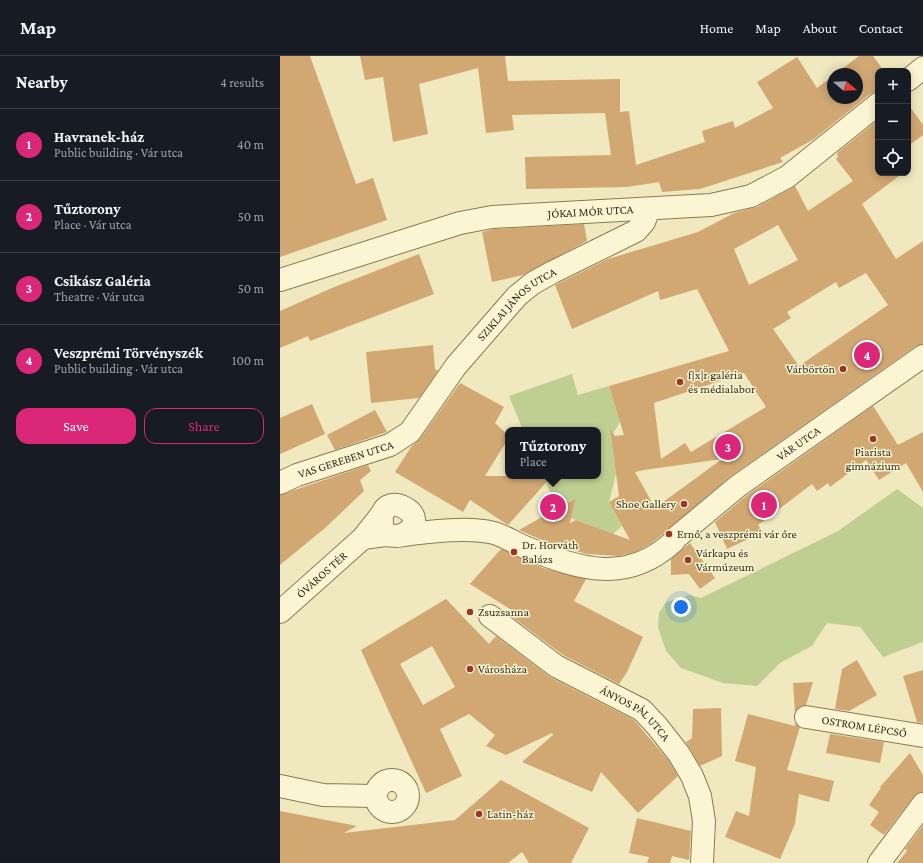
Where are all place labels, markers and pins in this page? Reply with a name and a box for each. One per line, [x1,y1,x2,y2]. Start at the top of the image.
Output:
pin: 4 [854,340,880,370]
place label: Várbörtön [786,362,836,376]
marker: Várbörtön [838,364,848,374]
place label: f|x|r galéria és médialabor [688,368,756,396]
marker: f|x|r galéria és médialabor [675,377,685,387]
pin: 3 [715,432,741,462]
marker: Piarista gimnázium [868,434,878,444]
place label: Piarista gimnázium [846,445,901,473]
pin: 1 [751,490,777,520]
pin: 2 [540,492,566,522]
place label: Shoe Gallery [616,497,676,511]
marker: Shoe Gallery [679,499,689,509]
place label: Ernő, a veszprémi vár őre [677,527,797,541]
marker: Ernő, a veszprémi vár őre [664,529,674,539]
place label: Dr. Horváth Balázs [522,538,579,566]
place label: Várkapu és Vármúzeum [696,546,755,574]
marker: Dr. Horváth Balázs [509,547,519,557]
marker: Várkapu és Vármúzeum [683,555,693,565]
place label: Zsuzsanna [478,605,530,619]
marker: Zsuzsanna [465,607,475,617]
place label: Városháza [478,662,528,676]
marker: Városháza [465,664,475,674]
place label: Latin-ház [487,807,534,821]
marker: Latin-ház [474,809,484,819]

